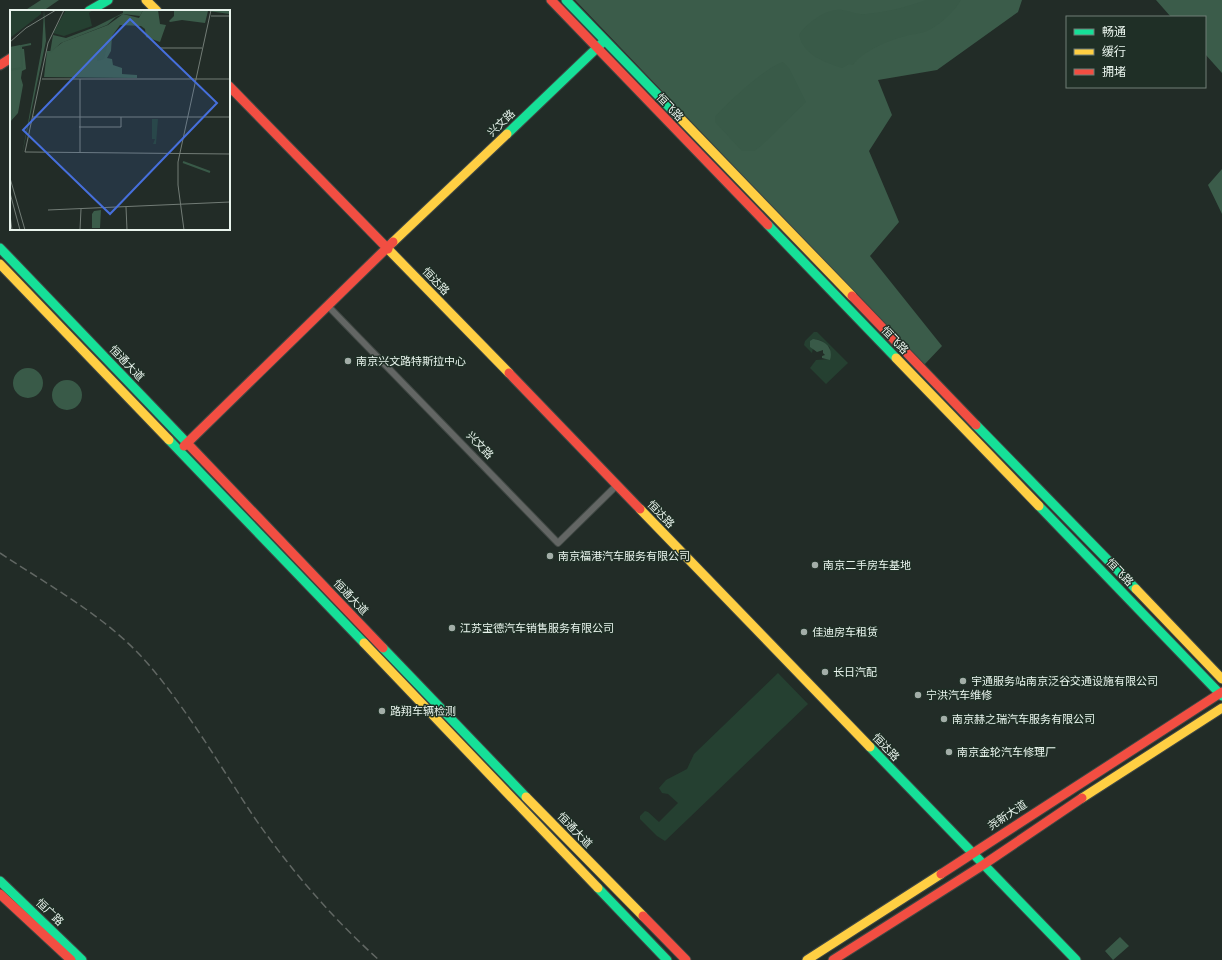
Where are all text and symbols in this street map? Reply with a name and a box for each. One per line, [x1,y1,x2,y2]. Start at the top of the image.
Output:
inset map [10,10,230,230]
legend [1066,16,1206,88]
text: 畅通 [1102,24,1126,39]
text: 缓行 [1102,44,1126,59]
text: 拥堵 [1102,64,1126,79]
street label: 恒飞路 [654,90,686,124]
street label: 兴文路 [484,107,518,139]
street label: 恒达路 [420,264,452,298]
street label: 恒飞路 [879,323,911,357]
street label: 恒通大道 [107,342,147,384]
place label: 南京兴文路特斯拉中心 [356,354,466,368]
marker: 南京兴文路特斯拉中心 [343,356,353,366]
street label: 兴文路 [464,428,496,462]
street label: 恒达路 [645,497,677,531]
place label: 南京福港汽车服务有限公司 [558,549,690,563]
marker: 南京福港汽车服务有限公司 [545,551,555,561]
street label: 恒飞路 [1104,555,1136,589]
place label: 南京二手房车基地 [823,558,911,572]
marker: 南京二手房车基地 [810,560,820,570]
street label: 恒通大道 [331,576,371,618]
place label: 江苏宝德汽车销售服务有限公司 [460,621,614,635]
marker: 江苏宝德汽车销售服务有限公司 [447,623,457,633]
place label: 佳迪房车租赁 [812,625,878,639]
marker: 佳迪房车租赁 [799,627,809,637]
place label: 长日汽配 [833,665,877,679]
marker: 长日汽配 [820,667,830,677]
place label: 宇通服务站南京泛谷交通设施有限公司 [971,674,1158,688]
marker: 宇通服务站南京泛谷交通设施有限公司 [958,676,968,686]
place label: 宁洪汽车维修 [926,688,992,702]
marker: 宁洪汽车维修 [913,690,923,700]
place label: 路翔车辆检测 [390,704,456,718]
marker: 路翔车辆检测 [377,706,387,716]
place label: 南京赫之瑞汽车服务有限公司 [952,712,1095,726]
marker: 南京赫之瑞汽车服务有限公司 [939,714,949,724]
street label: 恒达路 [870,730,902,764]
place label: 南京金轮汽车修理厂 [957,745,1056,759]
marker: 南京金轮汽车修理厂 [944,747,954,757]
street label: 尧新大道 [985,797,1029,833]
street label: 恒通大道 [555,809,595,851]
street label: 恒广路 [33,896,67,928]

